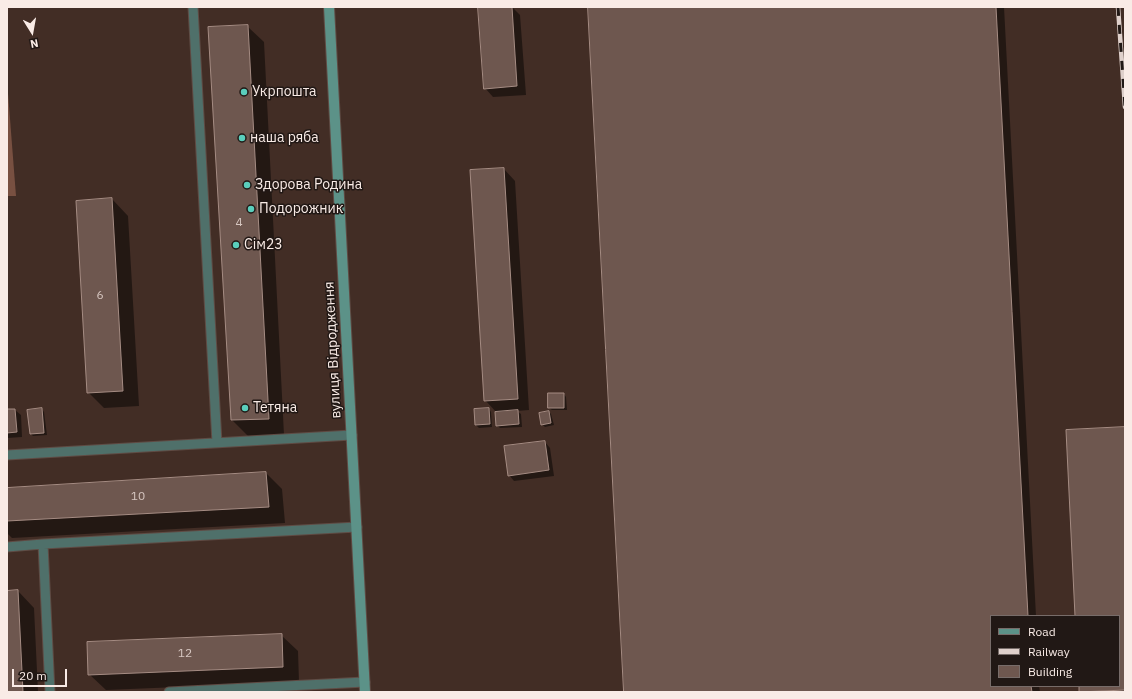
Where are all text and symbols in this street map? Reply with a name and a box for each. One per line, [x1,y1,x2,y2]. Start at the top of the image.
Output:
north arrow [12,12,52,52]
text: N [29,36,40,51]
place label: Укрпошта [252,84,317,100]
marker: Укрпошта [239,87,249,97]
place label: наша ряба [250,130,319,146]
marker: наша ряба [237,133,247,143]
place label: Здорова Родина [255,177,362,193]
marker: Здорова Родина [242,180,252,190]
place label: Подорожник [259,201,343,217]
marker: Подорожник [246,204,256,214]
house number: 4 [235,216,243,230]
place label: Сім23 [244,237,283,253]
marker: Сім23 [231,240,241,250]
street label: вулиця Відродження [321,281,345,419]
house number: 6 [96,289,104,303]
place label: Тетяна [253,400,297,416]
marker: Тетяна [240,403,250,413]
house number: 10 [131,490,145,504]
legend [990,615,1120,687]
text: Road [1028,624,1056,639]
text: Railway [1028,644,1070,659]
house number: 12 [178,647,192,661]
scale bar [14,661,69,687]
text: Building [1028,664,1072,679]
text: 20 m [19,668,47,683]

